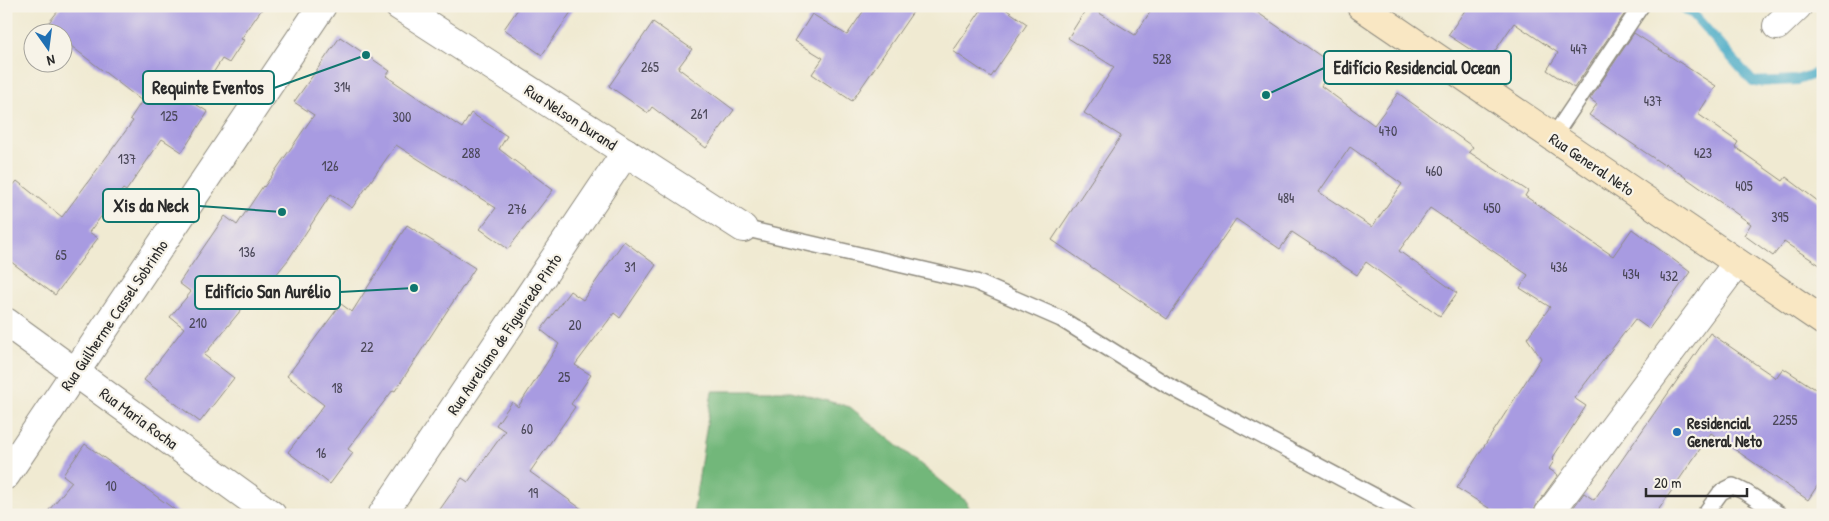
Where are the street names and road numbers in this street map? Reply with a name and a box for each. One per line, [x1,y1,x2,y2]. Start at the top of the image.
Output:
street label: Rua Nelson Durand [520,79,622,155]
street label: Rua General Neto [1545,127,1639,201]
street label: Rua Guilherme Cassel Sobrinho [55,235,173,395]
street label: Rua Aureliano de Figueiredo Pinto [442,248,567,419]
street label: Rua Maria Rocha [95,382,183,454]

